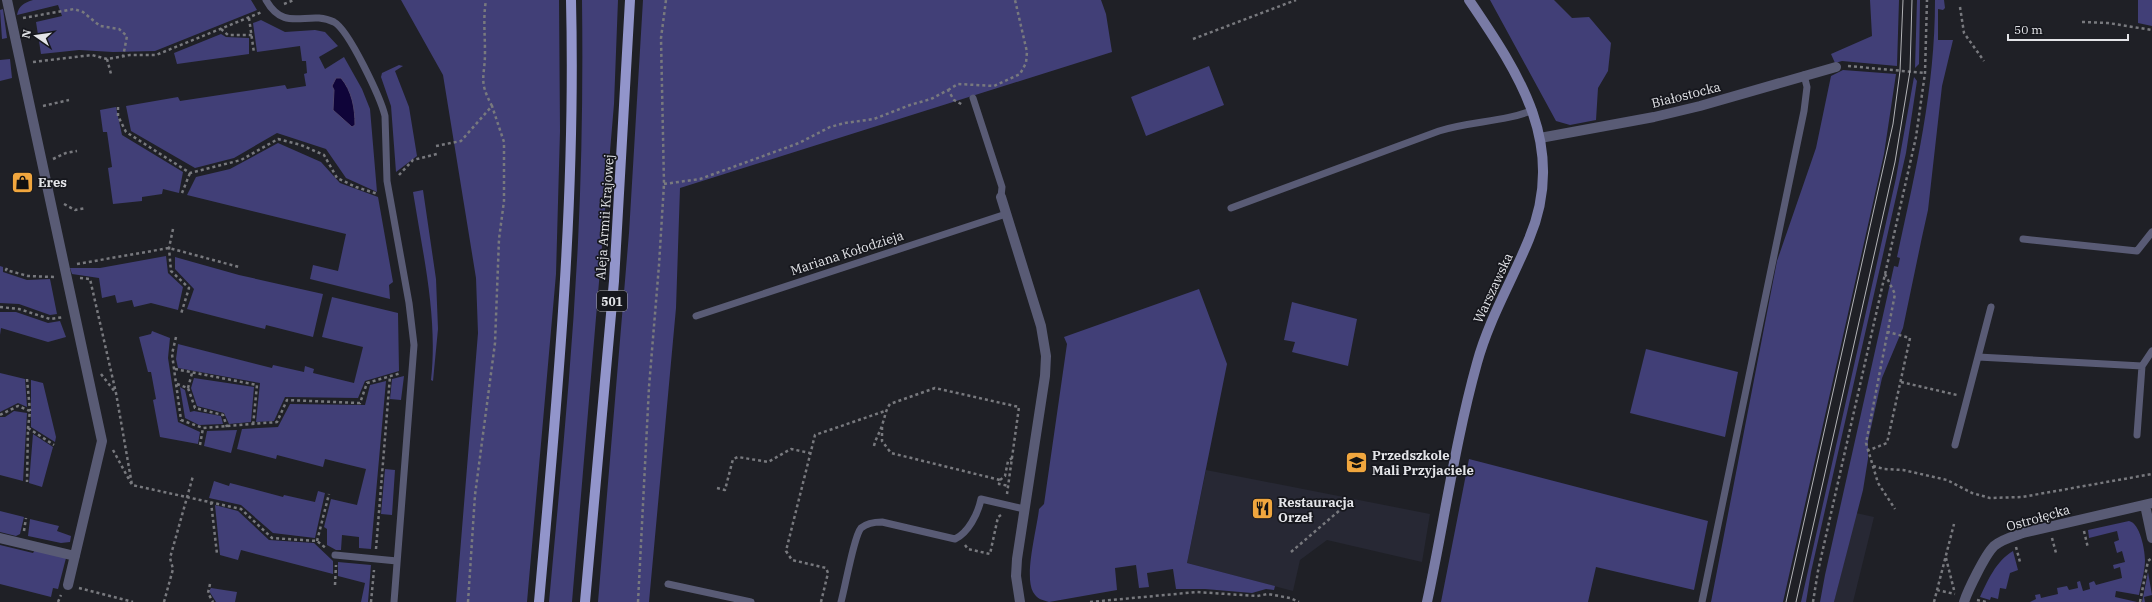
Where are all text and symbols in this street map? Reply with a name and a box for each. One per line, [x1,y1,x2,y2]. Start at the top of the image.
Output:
north arrow [16,16,56,56]
scale bar [2008,16,2128,42]
text: 50 m [2014,22,2043,37]
text: N [18,28,34,40]
street label: Białostocka [1650,78,1722,112]
street label: Aleja Armii Krajowej [592,154,618,280]
shop icon: Eres [10,169,36,195]
place label: Eres [38,174,67,191]
street label: Mariana Kołodzieja [788,227,906,279]
street label: Warszawska [1469,250,1517,326]
road number: 501 [597,291,627,311]
place label: Przedszkole Mali Przyjaciele [1372,447,1474,479]
school or university icon: Przedszkole Mali Przyjaciele [1343,449,1369,475]
place label: Restauracja Orzeł [1278,494,1355,526]
restaurant icon: Restauracja Orzeł [1249,496,1275,522]
street label: Ostrołęcka [2004,501,2072,535]

